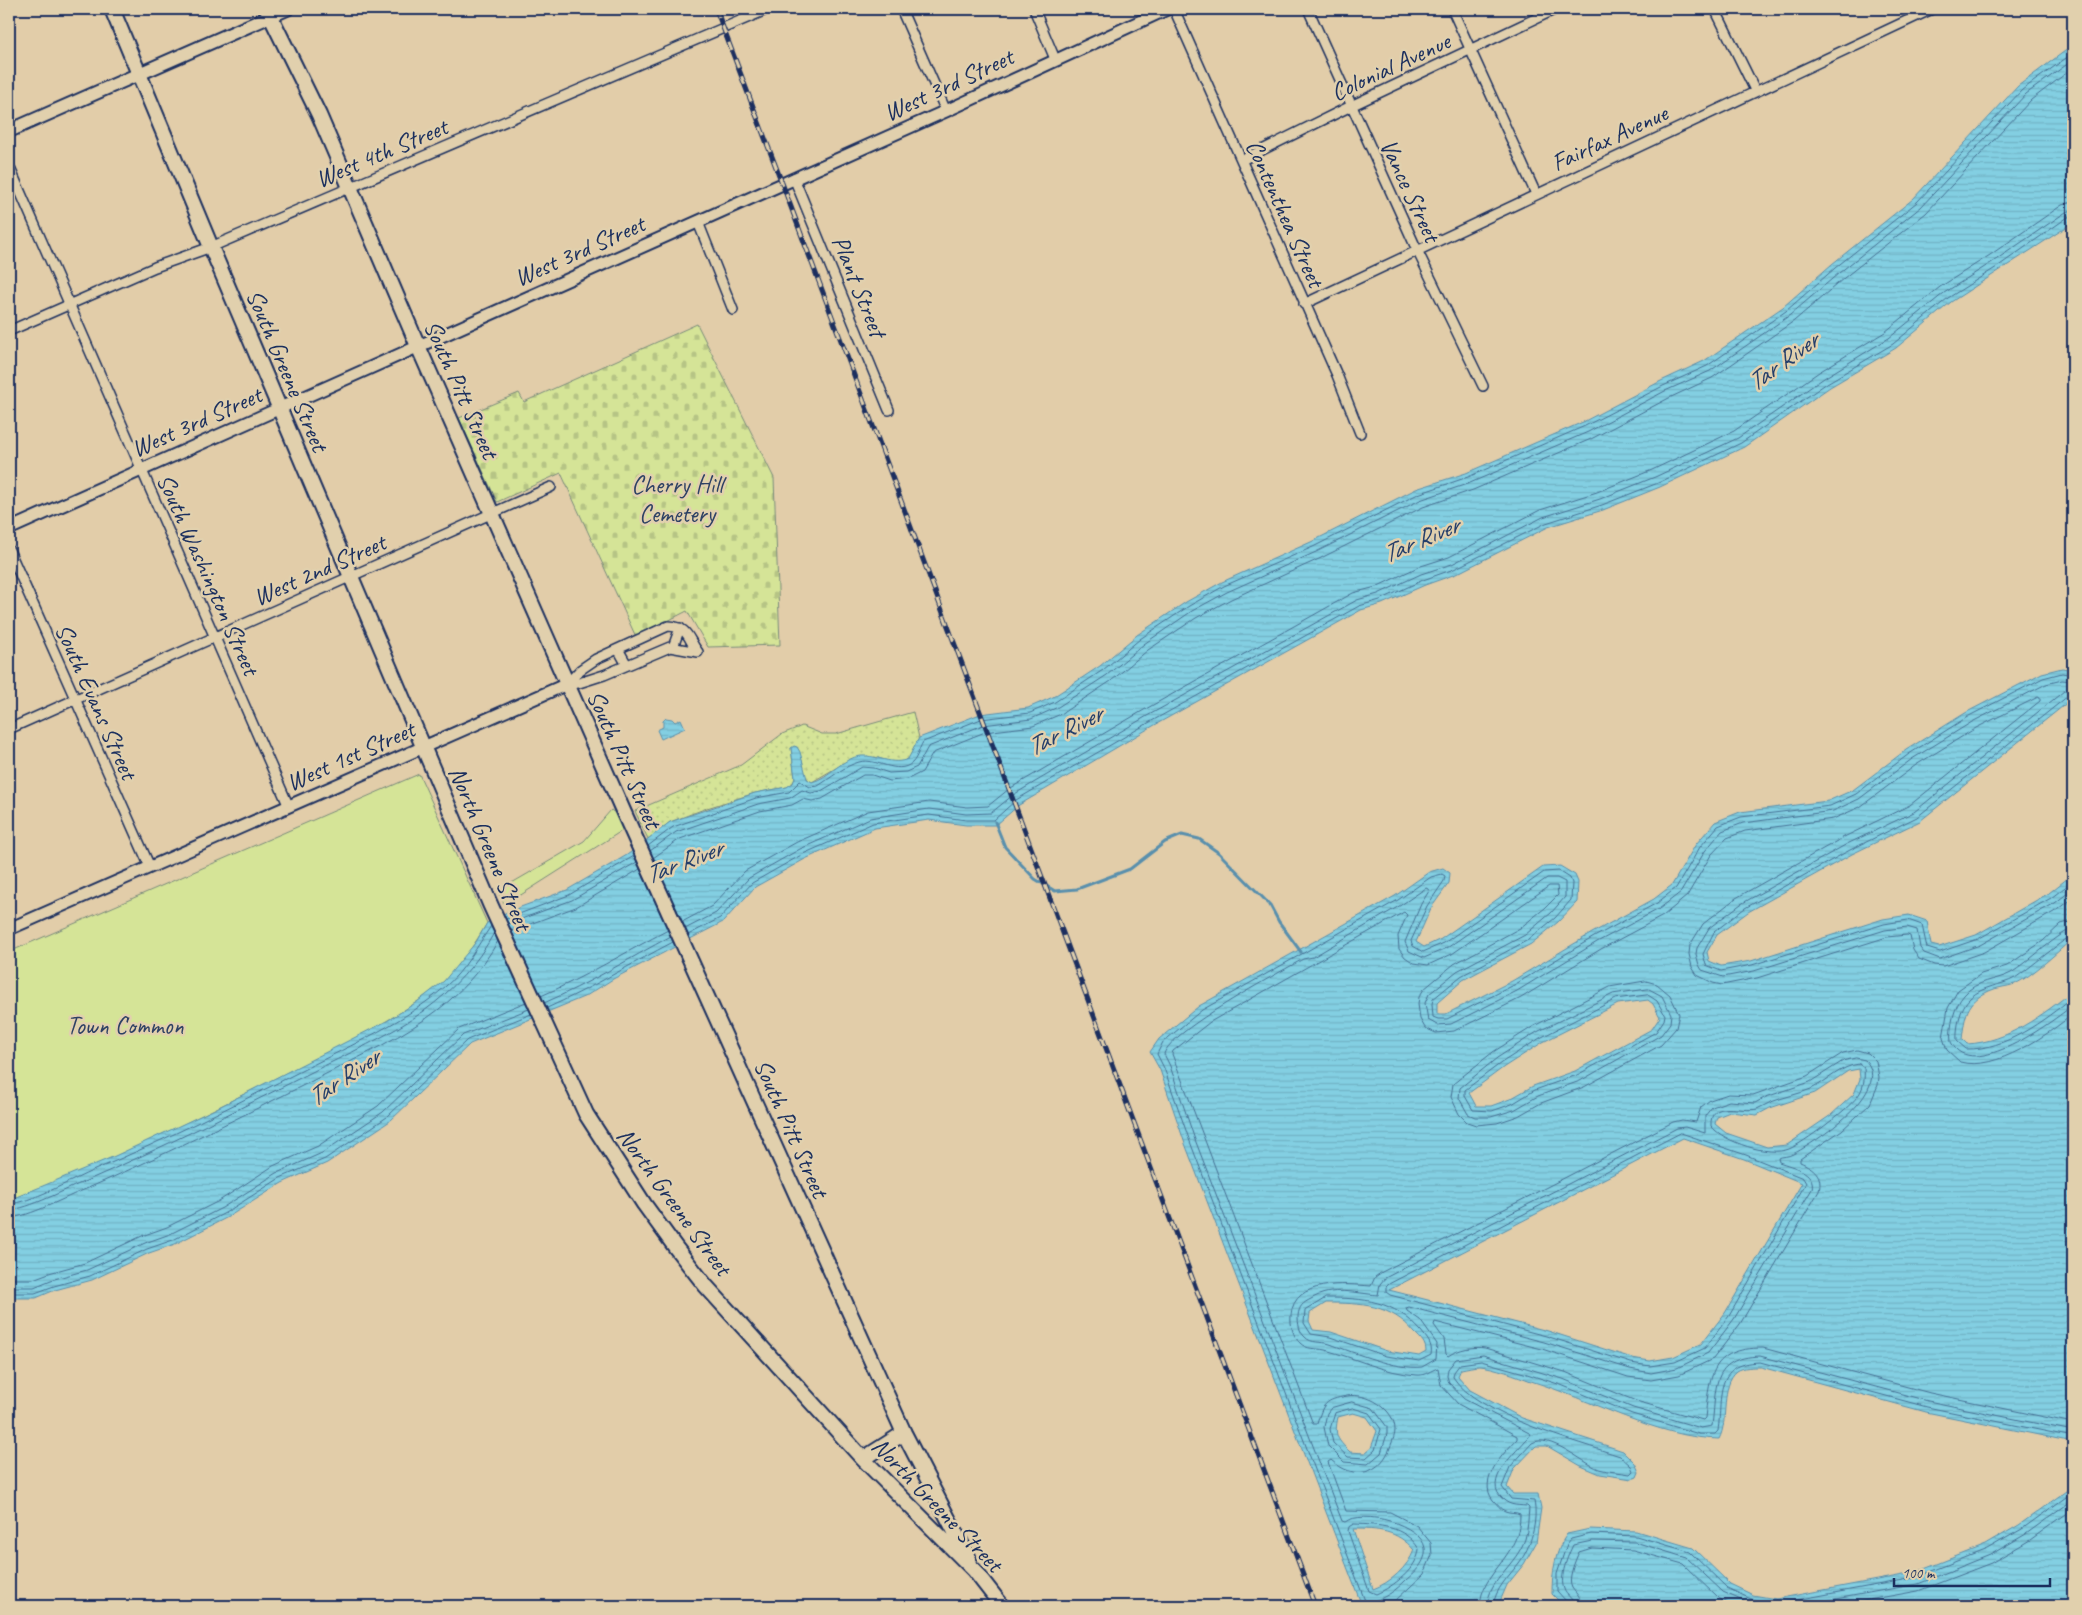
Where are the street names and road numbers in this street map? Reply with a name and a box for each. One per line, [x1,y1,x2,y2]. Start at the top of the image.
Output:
street label: Colonial Avenue [1326,25,1457,109]
street label: West 3rd Street [879,40,1021,129]
street label: Fairfax Avenue [1546,96,1674,179]
street label: West 4th Street [311,110,455,195]
street label: Vance Street [1372,134,1449,250]
street label: Contenthea Street [1238,135,1333,295]
street label: West 3rd Street [509,207,652,294]
street label: Plant Street [824,231,895,345]
street label: South Greene Street [239,285,337,459]
street label: South Pitt Street [416,315,507,466]
street label: West 3rd Street [126,378,269,465]
street label: South Washington Street [149,469,268,683]
street label: West 2nd Street [248,525,393,613]
street label: South Evans Street [47,619,146,787]
street label: South Pitt Street [579,685,670,836]
street label: West 1st Street [281,712,422,798]
street label: North Greene Street [441,761,540,938]
street label: South Pitt Street [746,1054,837,1205]
street label: North Greene Street [610,1121,740,1284]
street label: North Greene Street [865,1430,1012,1581]

